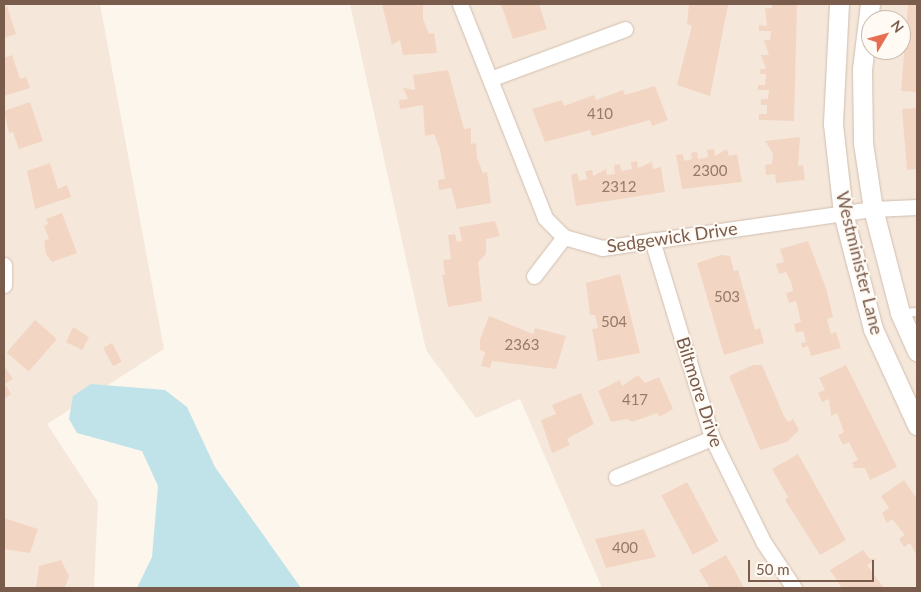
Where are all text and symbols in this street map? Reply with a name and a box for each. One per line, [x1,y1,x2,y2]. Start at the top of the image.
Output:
north arrow [861,10,911,60]
text: N [888,17,908,36]
house number: 410 [587,105,613,123]
house number: 2300 [693,162,727,180]
house number: 2312 [602,178,636,196]
street label: Westminister Lane [832,189,888,337]
street label: Sedgewick Drive [605,217,739,257]
house number: 503 [714,288,740,306]
house number: 504 [601,313,627,331]
street label: Biltmore Drive [672,334,728,450]
house number: 2363 [505,336,539,354]
house number: 417 [622,391,648,409]
house number: 400 [612,539,638,557]
scale bar [751,550,877,582]
text: 50 m [756,560,790,578]

